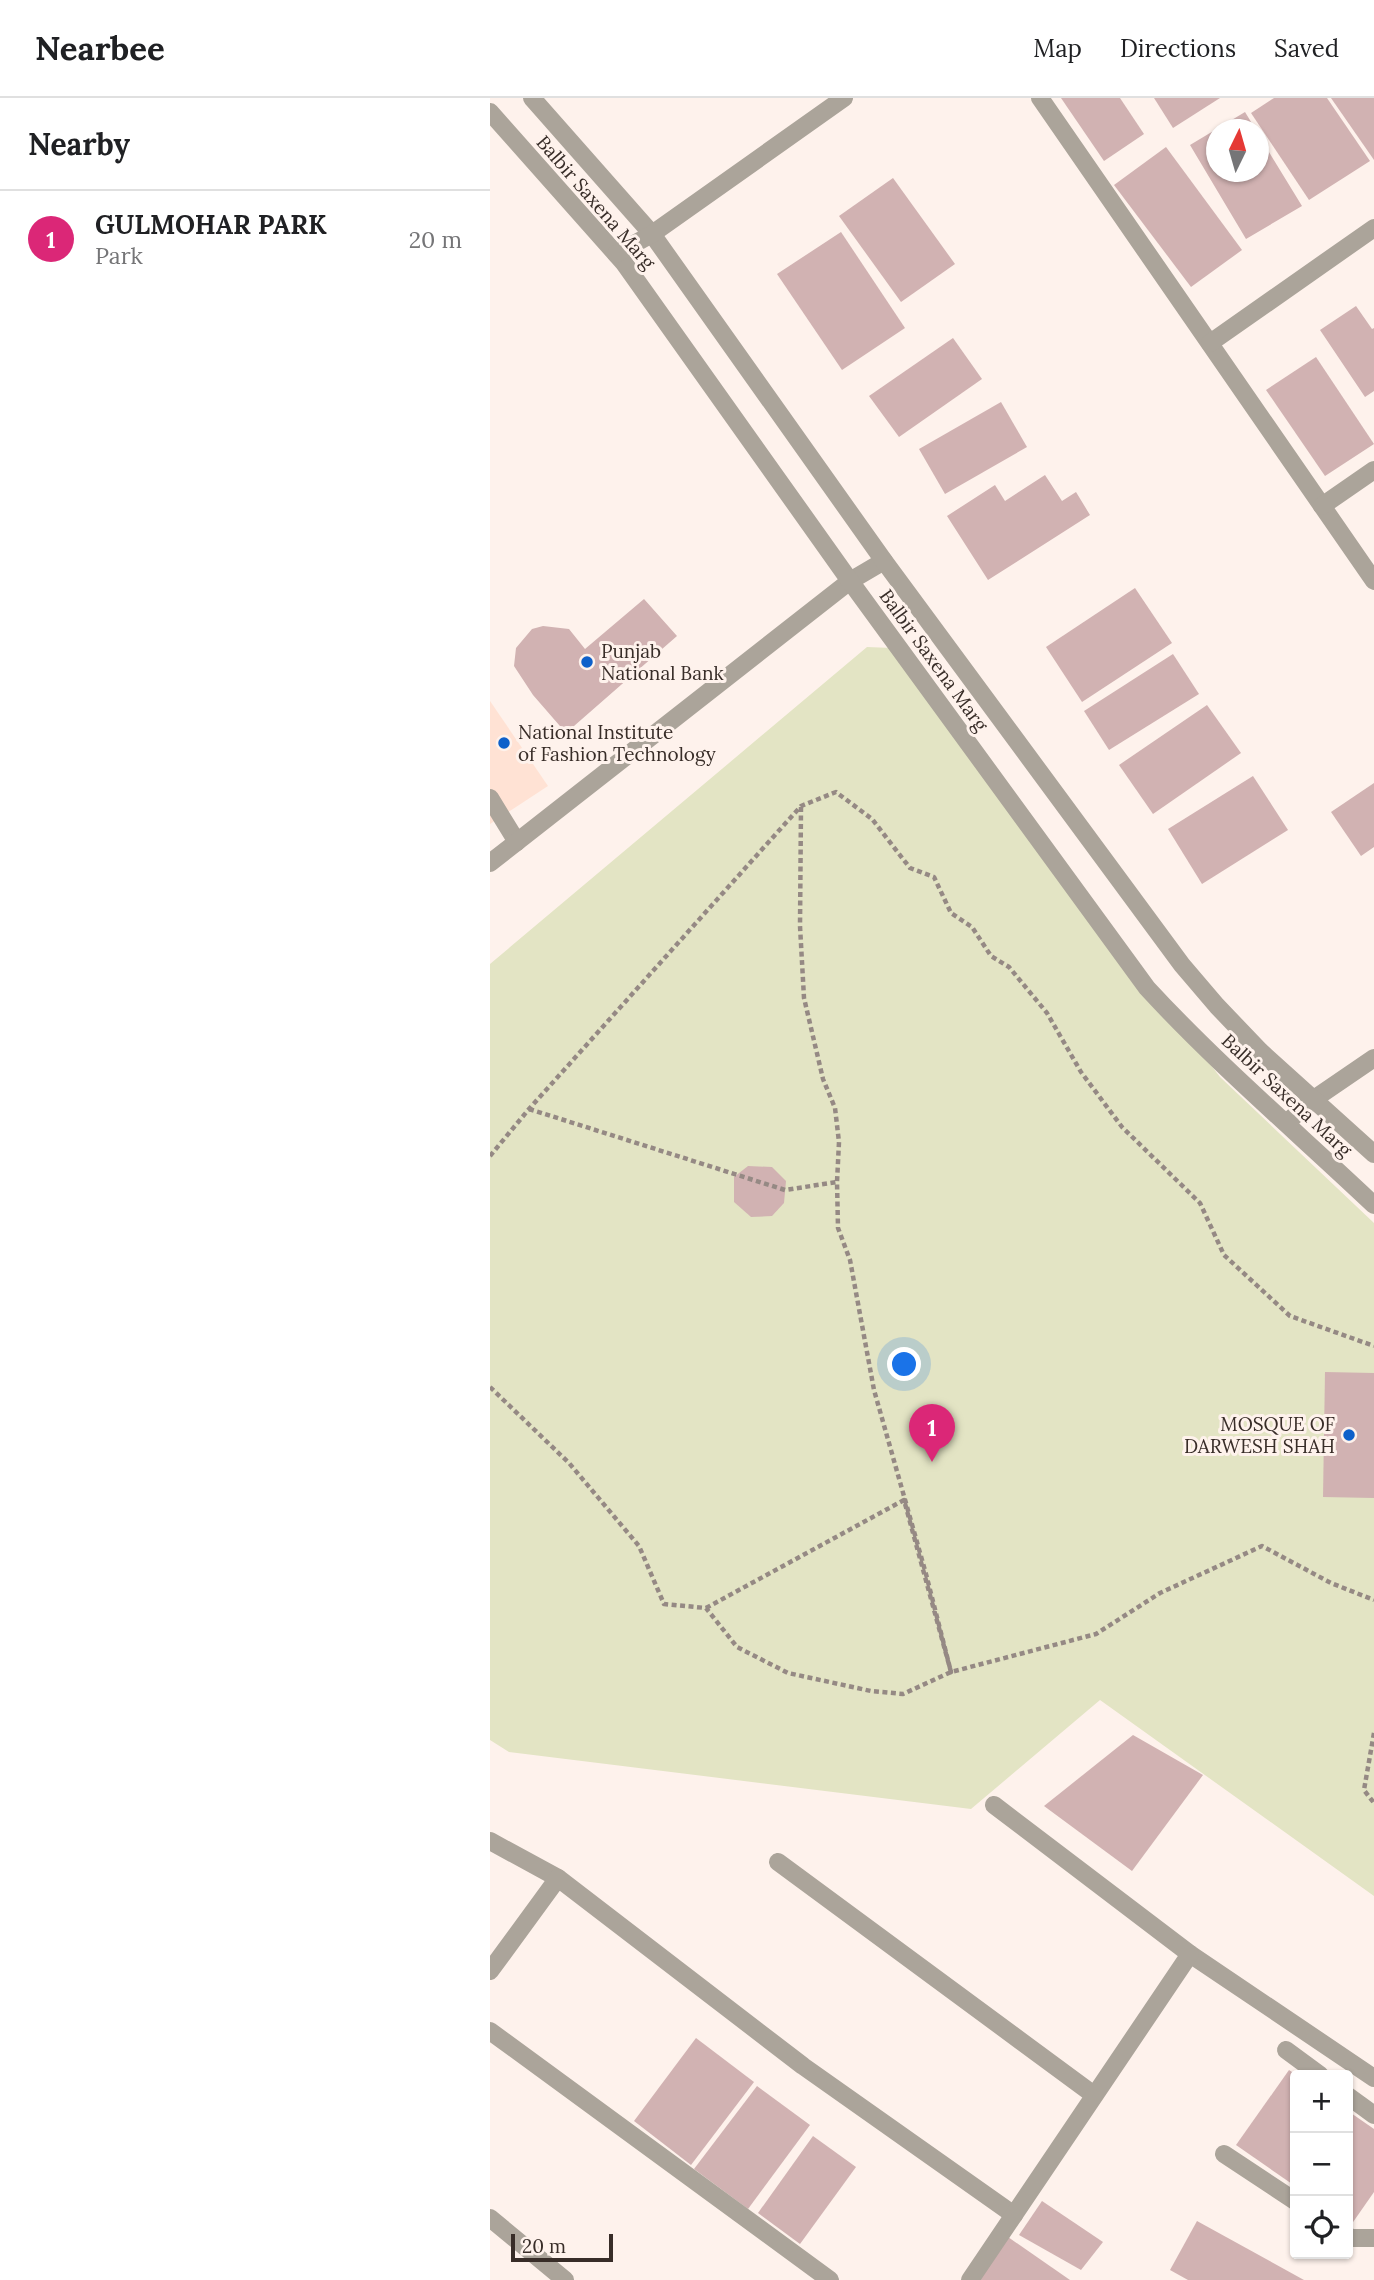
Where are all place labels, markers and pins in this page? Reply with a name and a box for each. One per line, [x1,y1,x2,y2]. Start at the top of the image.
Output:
place label: Punjab National Bank [601,639,725,685]
marker: Punjab National Bank [579,654,595,670]
place label: National Institute of Fashion Technology [518,720,716,766]
marker: National Institute of Fashion Technology [496,735,512,751]
pin: 1 [909,1404,955,1462]
place label: MOSQUE OF DARWESH SHAH [1184,1412,1335,1458]
marker: MOSQUE OF DARWESH SHAH [1341,1427,1357,1443]

